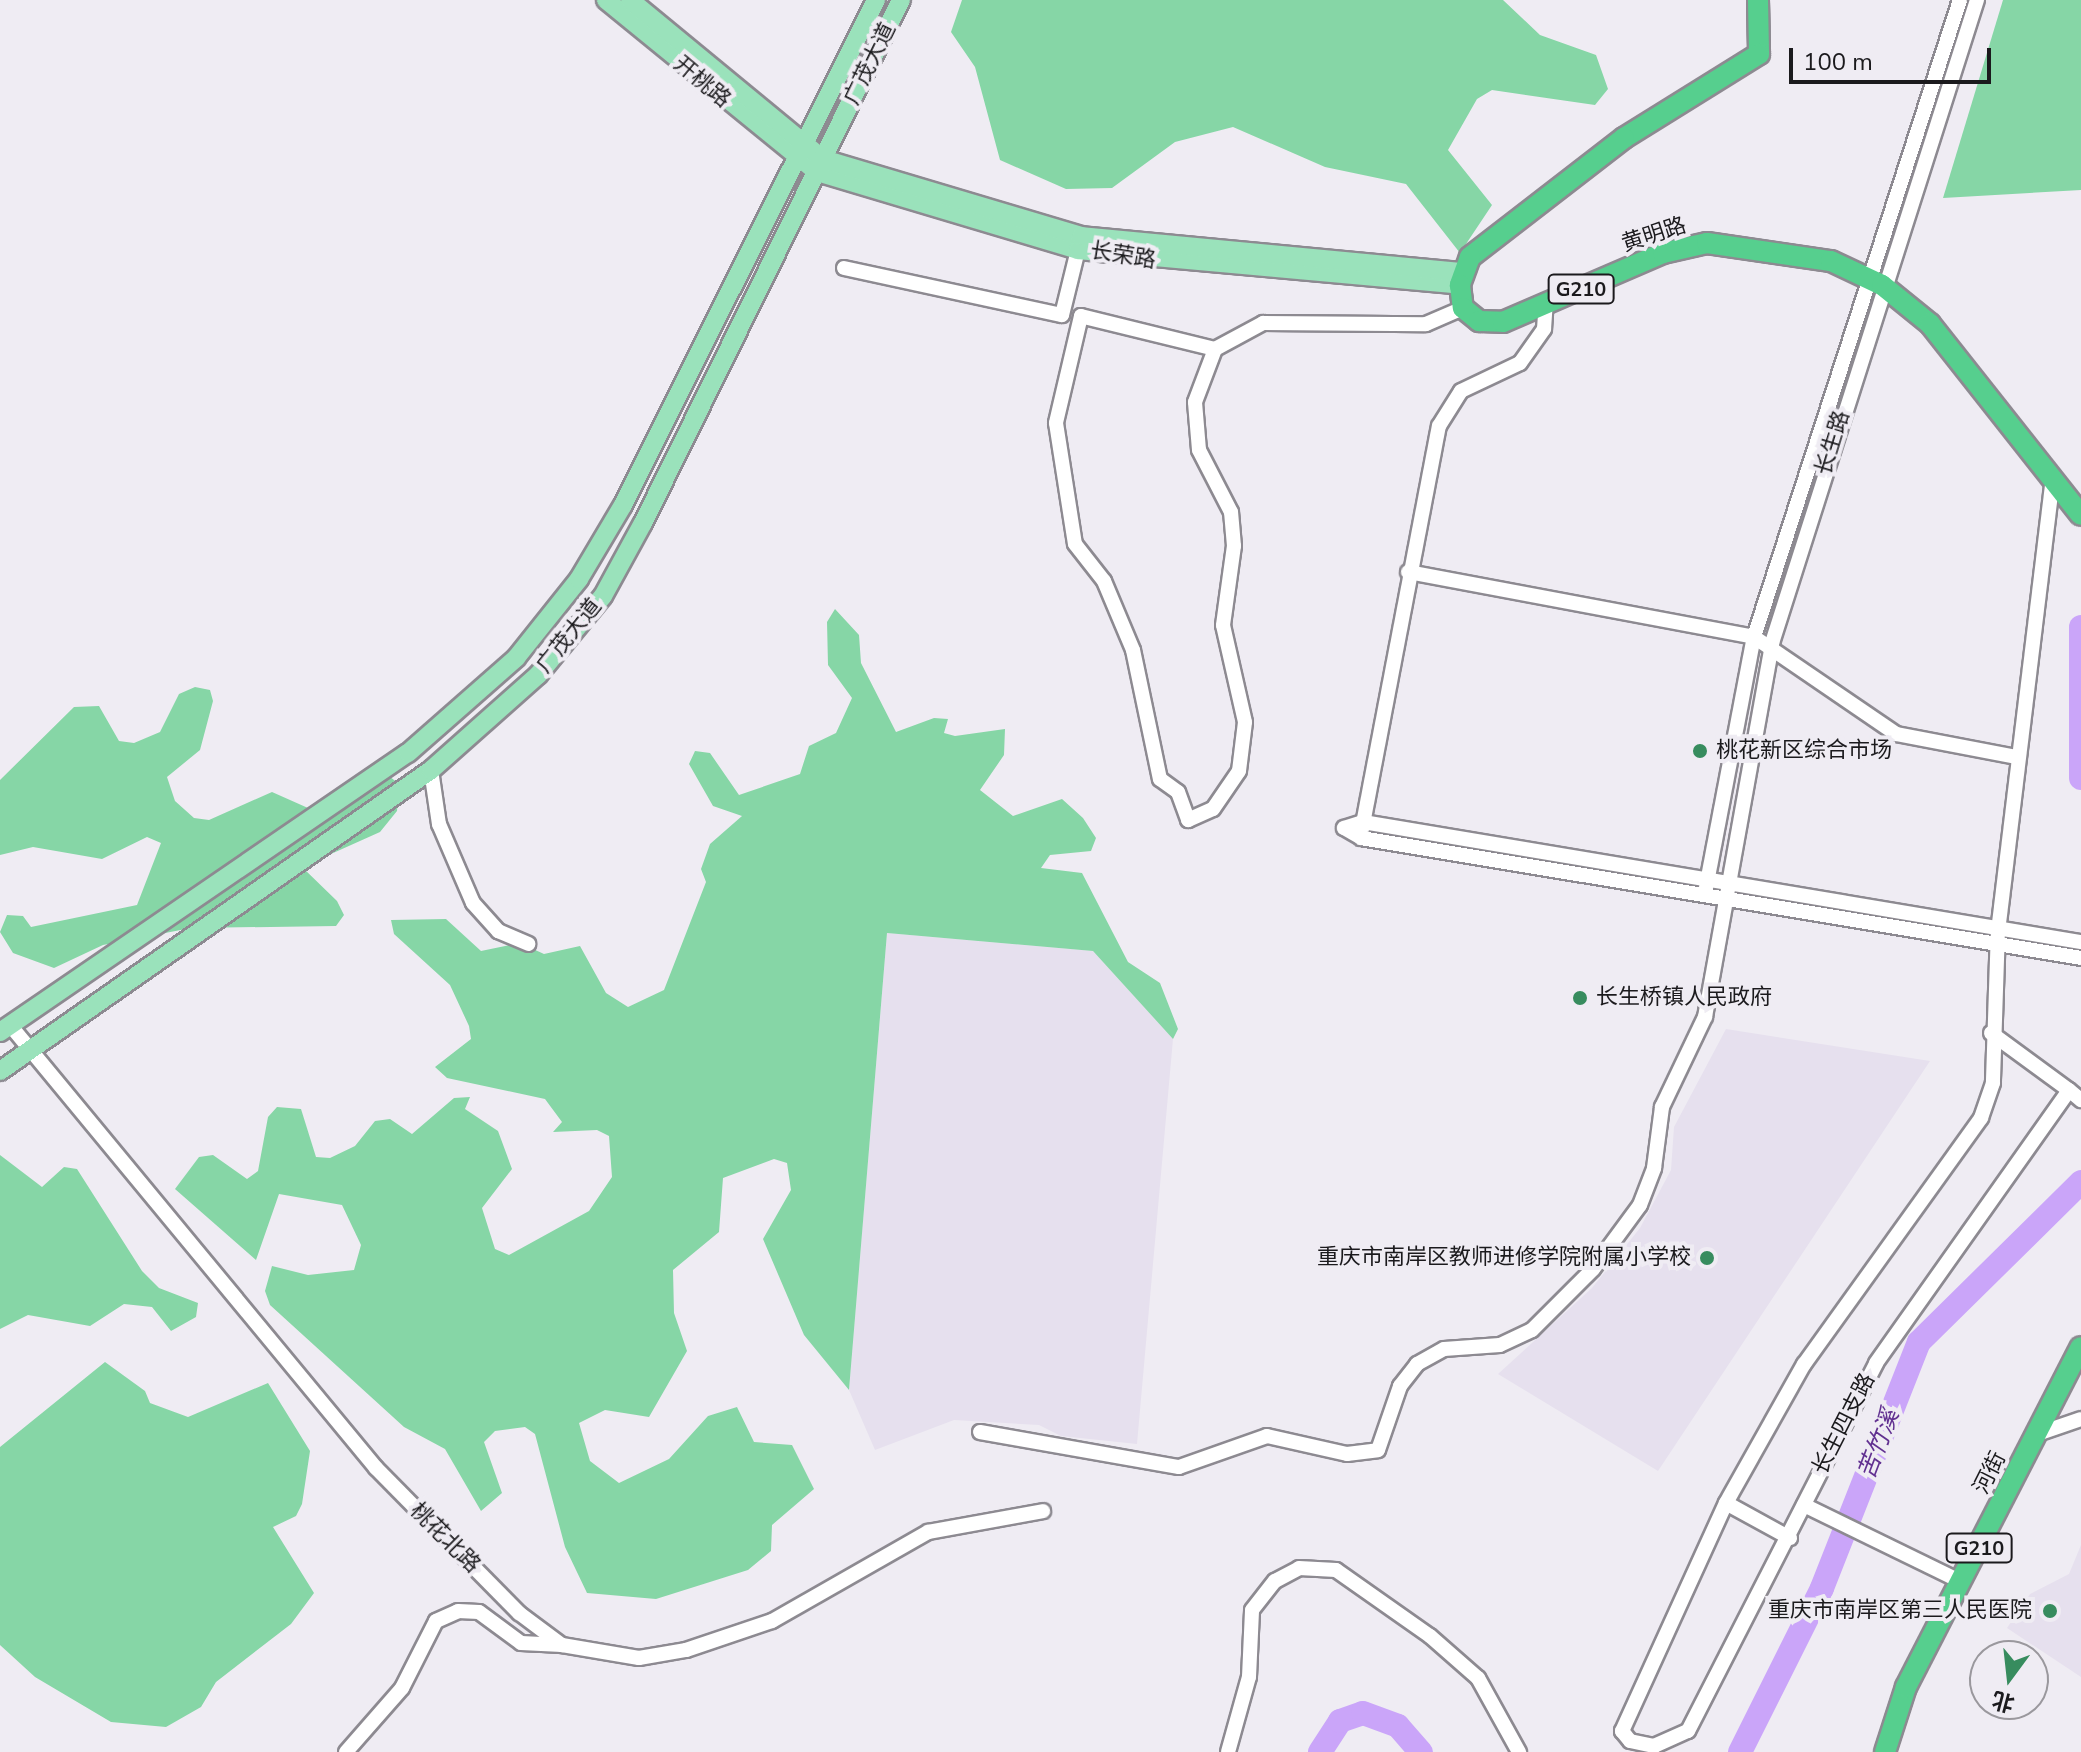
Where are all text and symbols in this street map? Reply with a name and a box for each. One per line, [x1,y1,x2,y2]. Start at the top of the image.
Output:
street label: 广茂大道 [839,19,901,109]
scale bar [1793,32,1995,82]
text: 100 m [1803,46,1873,78]
street label: 开桃路 [668,51,736,113]
street label: 黄明路 [1619,212,1689,258]
street label: 长荣路 [1088,238,1158,274]
road number: G210 [1547,273,1615,305]
street label: 长生路 [1811,408,1855,478]
street label: 广茂大道 [531,593,607,679]
place label: 桃花新区综合市场 [1716,738,1892,764]
marker: 桃花新区综合市场 [1691,742,1709,760]
place label: 长生桥镇人民政府 [1596,985,1772,1011]
marker: 长生桥镇人民政府 [1571,989,1589,1007]
place label: 重庆市南岸区教师进修学院附属小学校 [1317,1245,1691,1271]
marker: 重庆市南岸区教师进修学院附属小学校 [1698,1249,1716,1267]
street label: 长生四支路 [1807,1369,1881,1479]
water label: 苦竹溪 [1853,1405,1905,1483]
street label: 河街 [1968,1447,2012,1499]
street label: 桃花北路 [405,1498,485,1578]
road number: G210 [1945,1532,2013,1564]
place label: 重庆市南岸区第三人民医院 [1768,1598,2032,1624]
marker: 重庆市南岸区第三人民医院 [2039,1600,2061,1622]
north arrow [1969,1640,2049,1720]
text: 北 [1989,1684,2018,1719]

